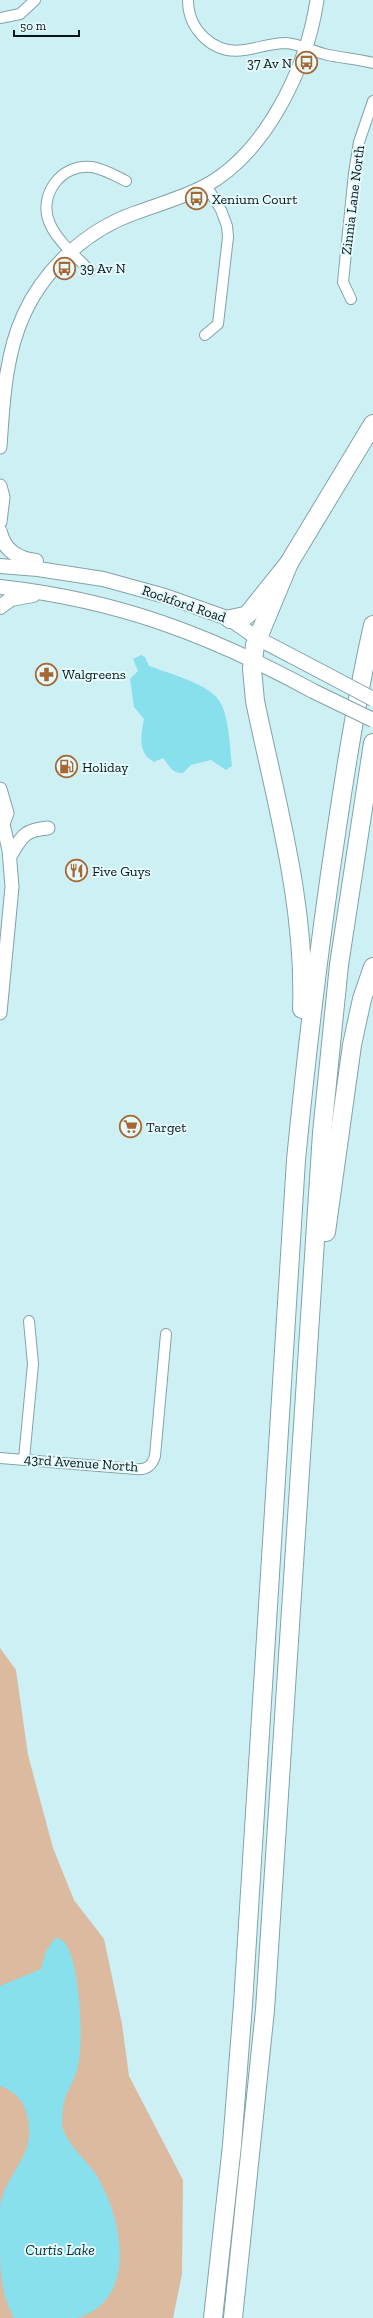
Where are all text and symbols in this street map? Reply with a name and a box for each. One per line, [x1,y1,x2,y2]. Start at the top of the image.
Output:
scale bar [14,12,79,38]
text: 50 m [20,19,47,33]
bus stop icon: 37 Av N [294,50,320,76]
place label: 37 Av N [247,55,292,72]
street label: Zinnia Lane North [338,144,368,256]
bus stop icon: Xenium Court [183,186,209,212]
place label: Xenium Court [212,191,298,208]
bus stop icon: 39 Av N [51,255,77,281]
place label: 39 Av N [80,260,126,277]
street label: Rockford Road [140,582,229,626]
pharmacy icon: Walgreens [34,661,60,687]
place label: Walgreens [62,666,126,683]
fuel station icon: Holiday [54,754,80,780]
place label: Holiday [82,759,129,776]
restaurant icon: Five Guys [63,858,89,884]
place label: Five Guys [92,863,151,880]
supermarket icon: Target [117,1114,143,1140]
place label: Target [146,1119,187,1136]
street label: 43rd Avenue North [23,1451,139,1475]
water label: Curtis Lake [25,2241,95,2259]

